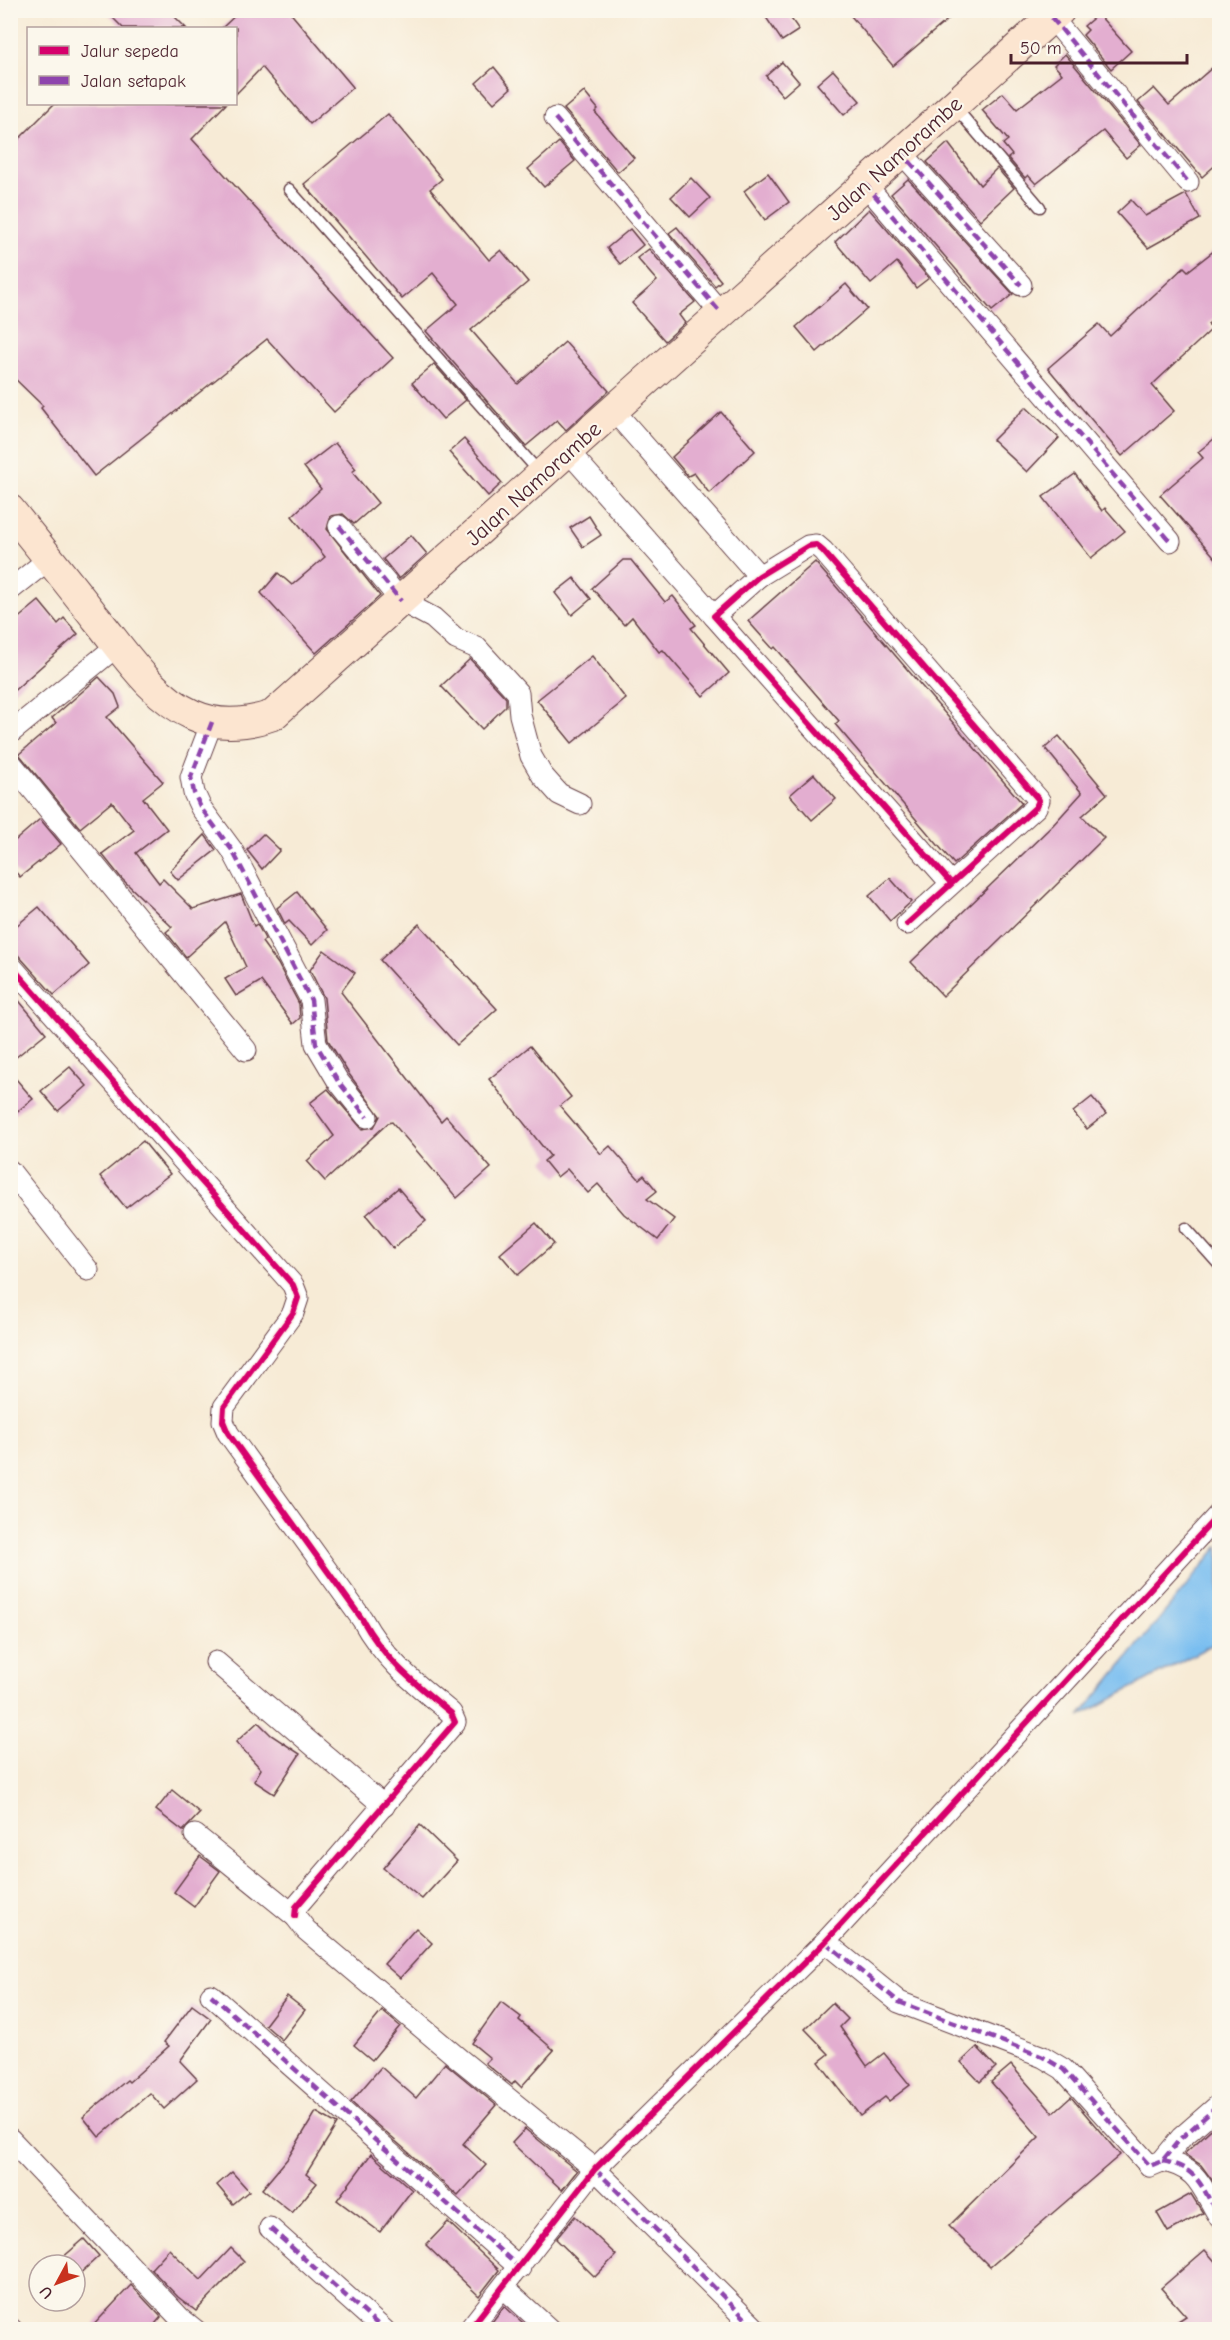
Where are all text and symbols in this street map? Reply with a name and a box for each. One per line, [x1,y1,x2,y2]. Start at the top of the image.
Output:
legend [27,27,237,105]
scale bar [1011,27,1186,65]
text: 50 m [1020,38,1062,59]
text: Jalur sepeda [81,41,179,62]
text: Jalan setapak [81,71,186,92]
street label: Jalan Namorambe [822,91,968,226]
street label: Jalan Namorambe [461,416,607,551]
north arrow [27,2253,87,2313]
text: U [36,2282,57,2302]

